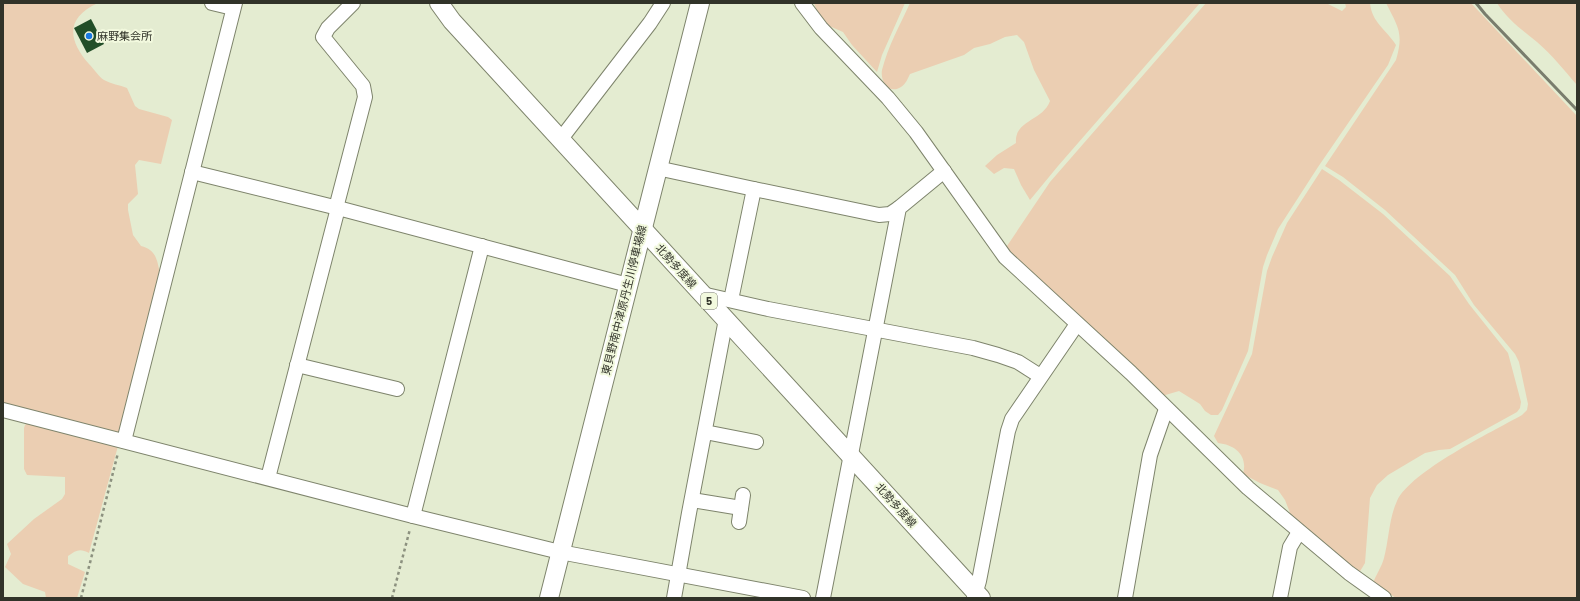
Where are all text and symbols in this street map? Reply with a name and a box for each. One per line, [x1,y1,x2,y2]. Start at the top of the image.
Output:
place label: 麻野集会所 [97,28,153,44]
marker: 麻野集会所 [84,31,94,41]
street label: 東貝野南中津原丹生川停車場線 [598,223,650,377]
street label: 北勢多度線 [652,240,700,292]
road number: 5 [701,293,717,309]
street label: 北勢多度線 [872,479,920,531]

